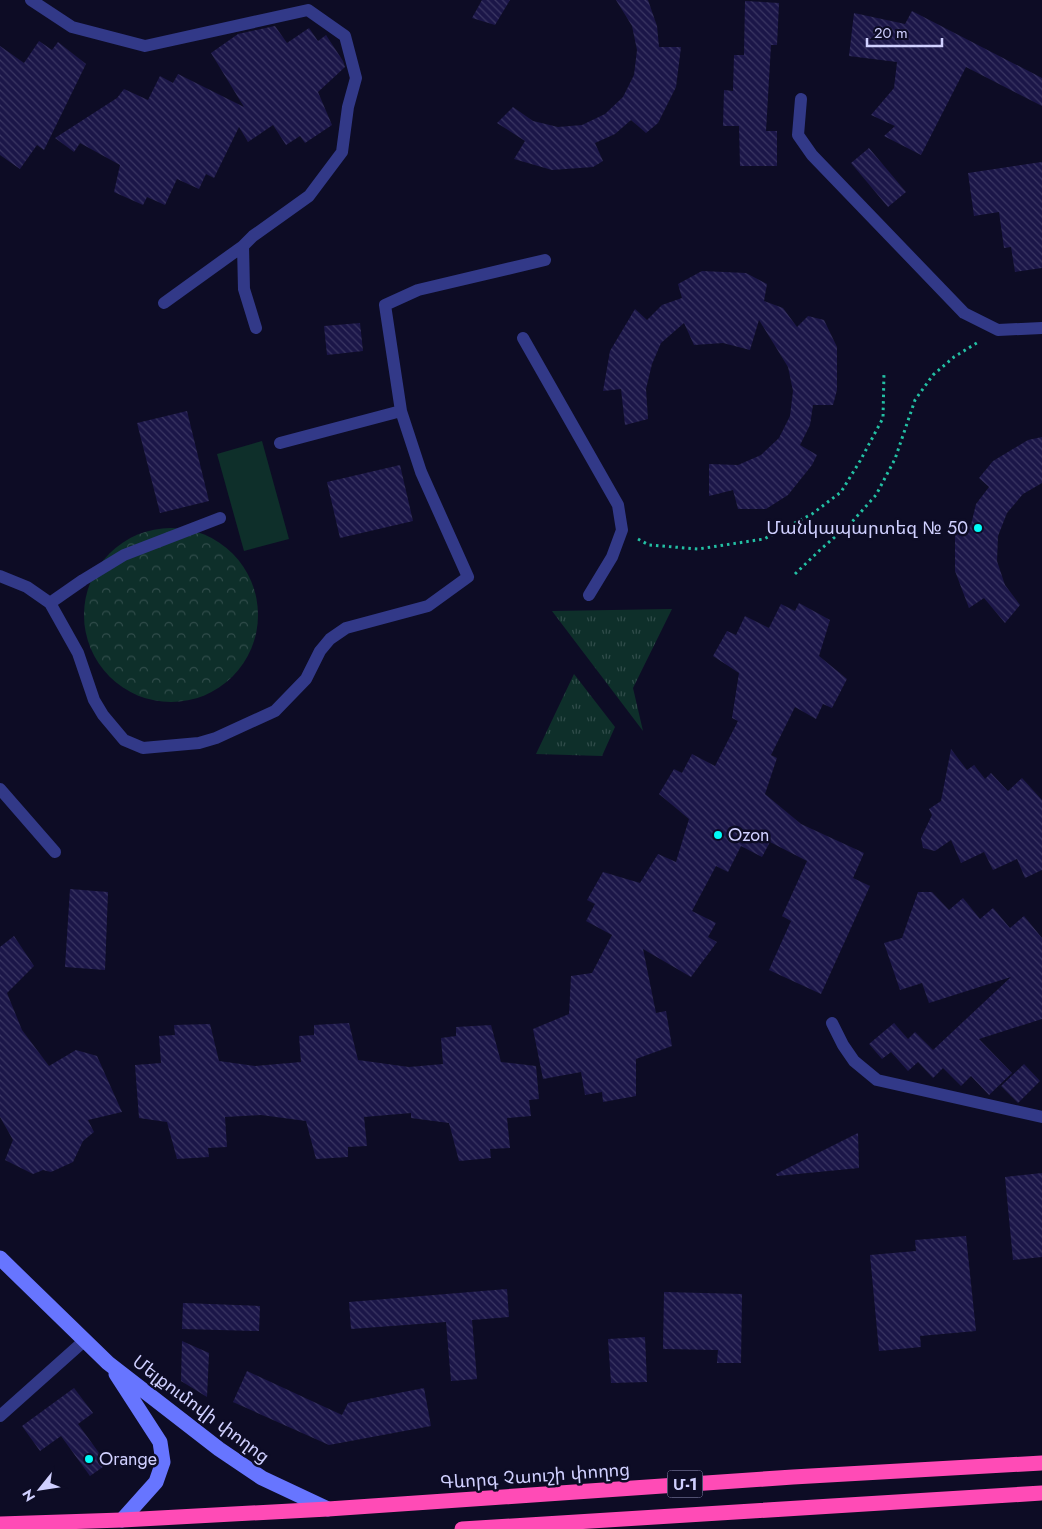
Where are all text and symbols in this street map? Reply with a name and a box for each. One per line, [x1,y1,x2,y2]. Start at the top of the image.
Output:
scale bar [867,15,942,47]
text: 20 m [874,22,908,44]
place label: Մանկապարտեզ № 50 [766,515,968,541]
marker: Մանկապարտեզ № 50 [972,522,984,534]
place label: Ozon [728,822,770,848]
marker: Ozon [712,829,724,841]
street label: Մելքումովի փողոց [127,1349,275,1469]
place label: Orange [99,1446,157,1472]
marker: Orange [83,1453,95,1465]
street label: Գևորգ Չաուշի փողոց [439,1456,631,1496]
north arrow [15,1464,65,1514]
road number: Մ-1 [668,1470,702,1498]
text: N [17,1486,40,1505]

